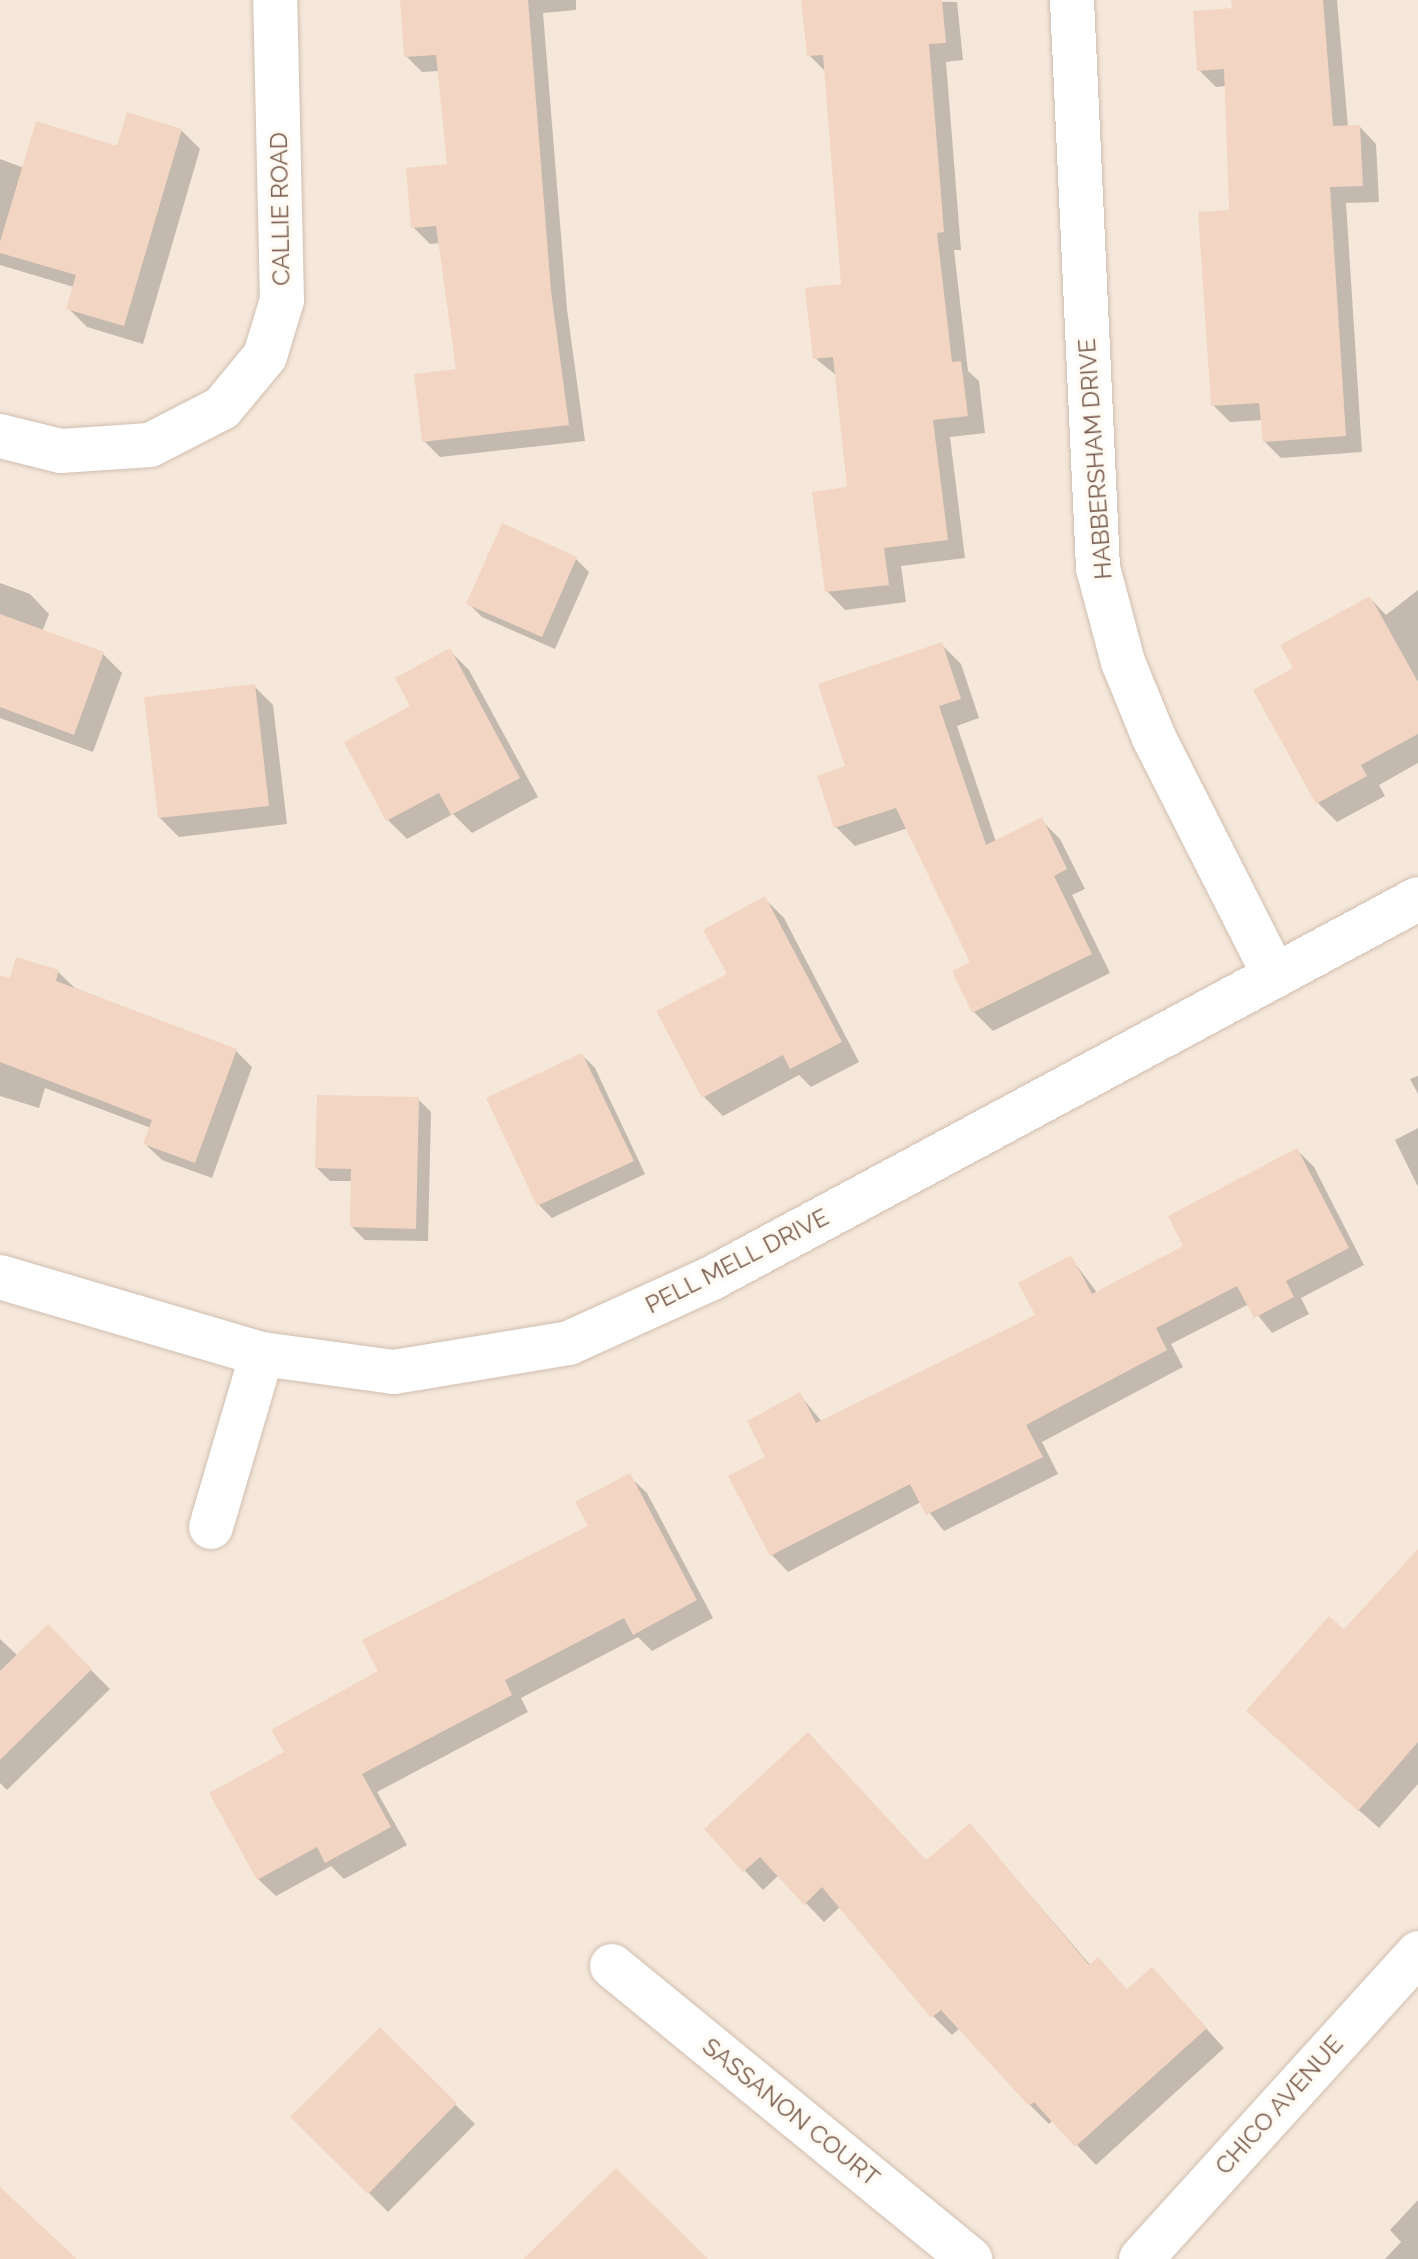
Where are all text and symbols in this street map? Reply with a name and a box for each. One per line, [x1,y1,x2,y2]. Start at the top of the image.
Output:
street label: CALLIE ROAD [264,132,296,286]
street label: HABBERSHAM DRIVE [1072,338,1118,580]
street label: PELL MELL DRIVE [640,1202,834,1320]
street label: CHICO AVENUE [1209,2029,1349,2181]
street label: SASSANON COURT [697,2032,885,2192]

